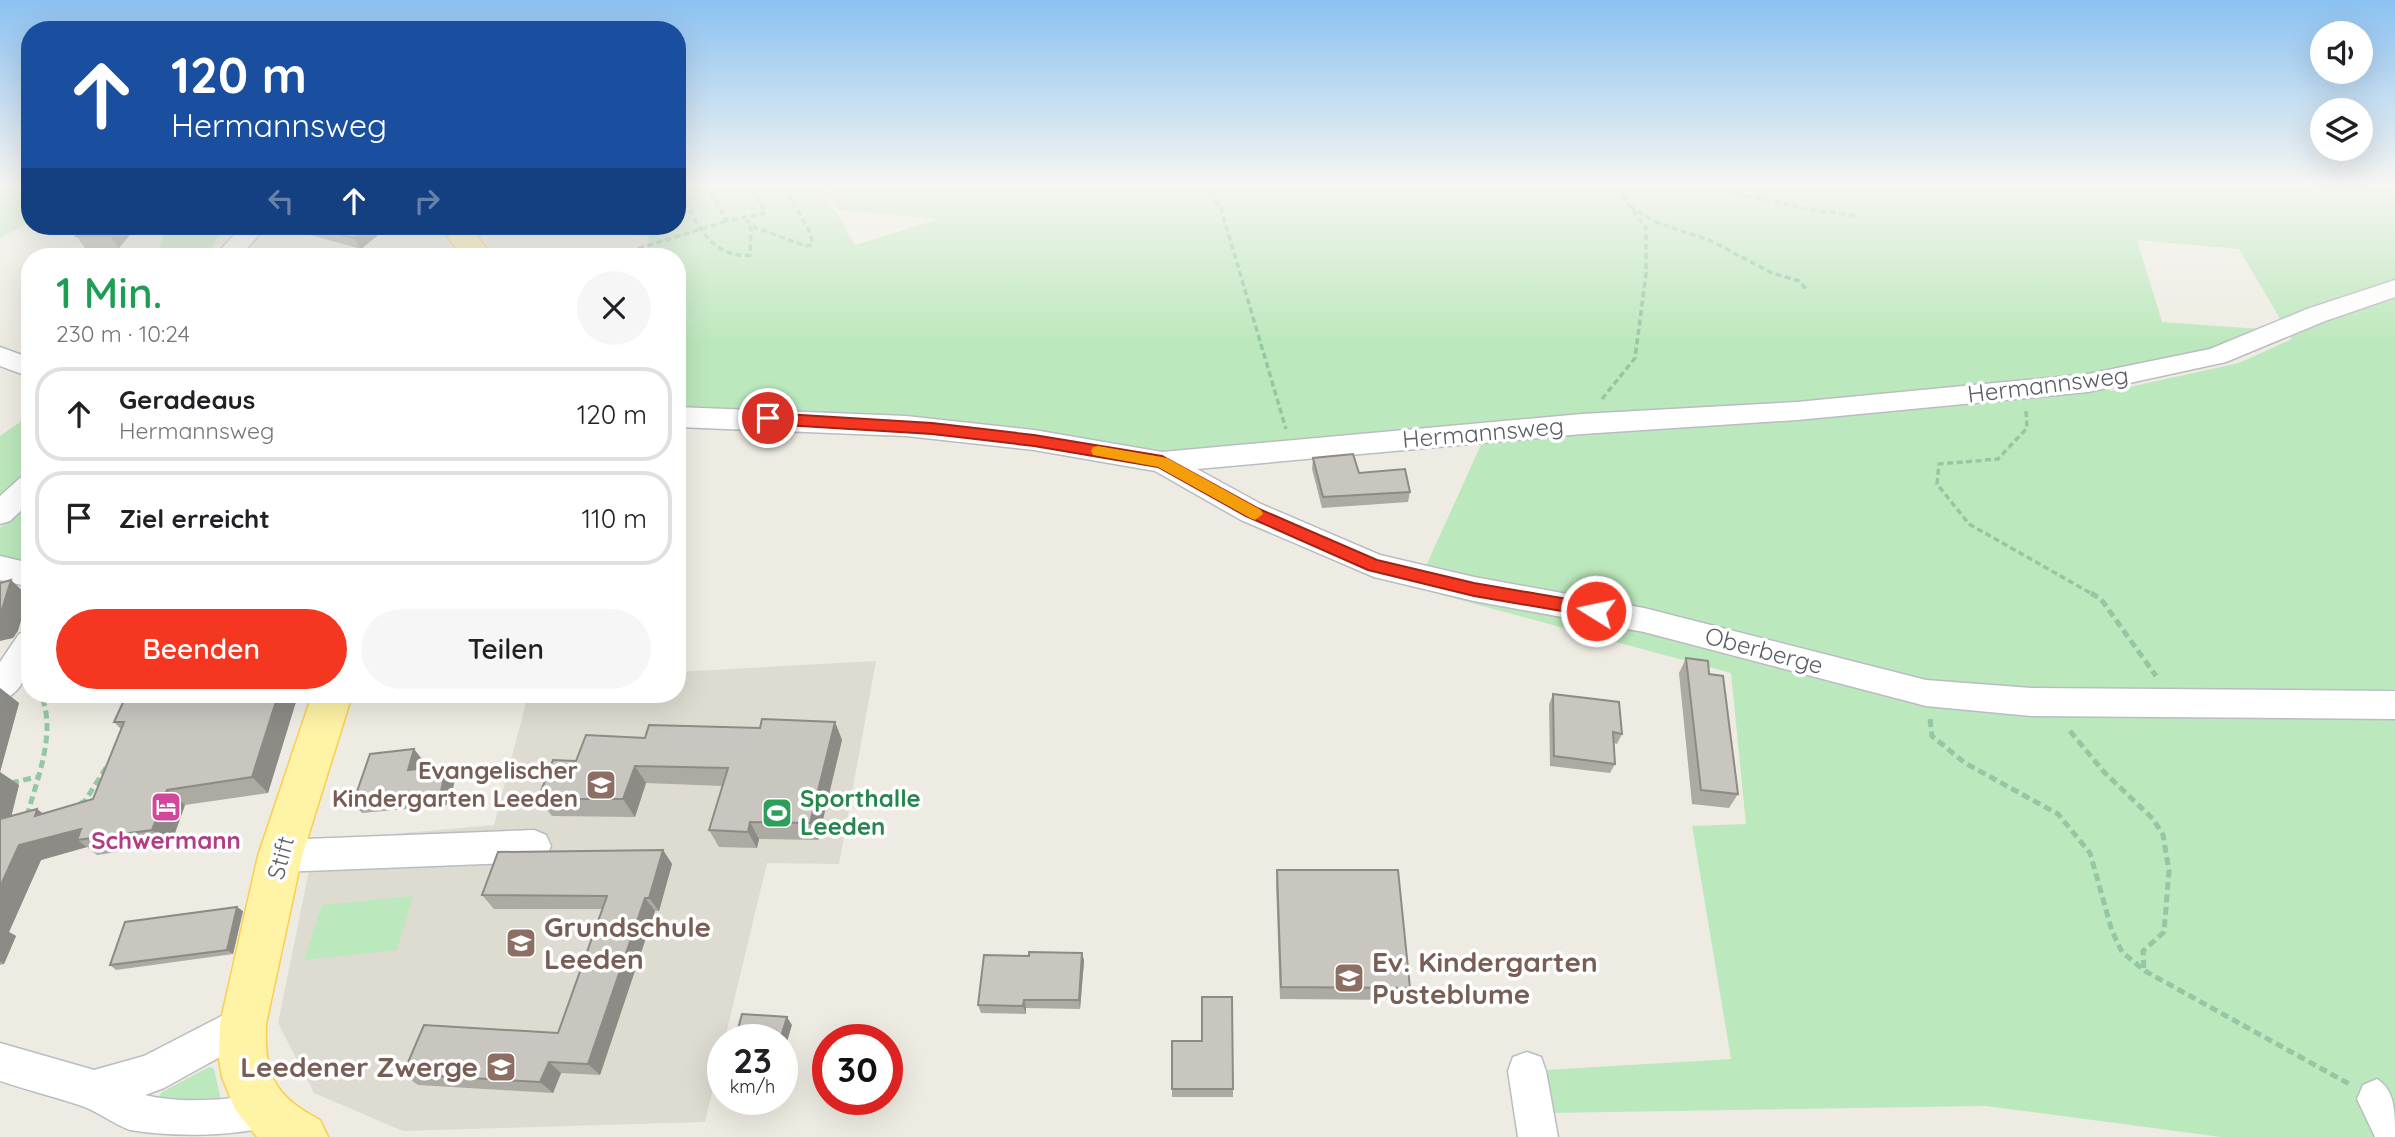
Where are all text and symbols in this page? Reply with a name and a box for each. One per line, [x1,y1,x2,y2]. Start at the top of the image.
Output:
map controls [2310,21,2373,161]
button: sound [2310,21,2373,84]
text: 120 m [171,44,307,105]
icon: ahead [56,49,147,140]
button: layers [2310,98,2373,161]
text: Hermannsweg [171,105,387,145]
icon: left [262,182,300,220]
icon: ahead [335,182,373,220]
icon: right [408,182,446,220]
text: 1 Min. [56,266,162,319]
button: close [577,271,651,345]
text: 230 m · 10:24 [56,319,190,348]
street label: Hermannsweg [1966,359,2130,409]
text: Geradeaus [119,383,255,416]
pin [738,388,798,448]
icon: ahead [60,395,98,433]
text: 120 m [577,398,647,431]
icon: arrive [749,399,787,437]
street label: Hermannsweg [1401,410,1565,454]
text: Hermannsweg [119,416,274,445]
icon: arrive [60,499,98,537]
text: Ziel erreicht [119,502,270,535]
text: 110 m [581,502,647,535]
position arrow [1559,574,1633,648]
button: Beenden [56,609,347,689]
button: Teilen [361,609,651,689]
street label: Oberberge [1702,620,1826,680]
place label: Evangelischer Kindergarten Leeden [332,755,578,813]
school or university icon: Evangelischer Kindergarten Leeden [584,768,618,802]
place label: Sporthalle Leeden [800,783,921,841]
hotel icon: Schwermann [149,790,183,824]
sports icon: Sporthalle Leeden [760,796,794,830]
place label: Schwermann [91,825,241,855]
street label: Stift [260,833,300,883]
place label: Grundschule Leeden [544,909,711,976]
school or university icon: Grundschule Leeden [504,926,538,960]
place label: Ev. Kindergarten Pusteblume [1372,944,1598,1011]
school or university icon: Ev. Kindergarten Pusteblume [1332,961,1366,995]
speed limit sign: 30 [812,1024,903,1115]
text: 23 [733,1038,772,1082]
place label: Leedener Zwerge [240,1049,478,1084]
school or university icon: Leedener Zwerge [484,1050,518,1084]
text: km/h [730,1075,775,1098]

